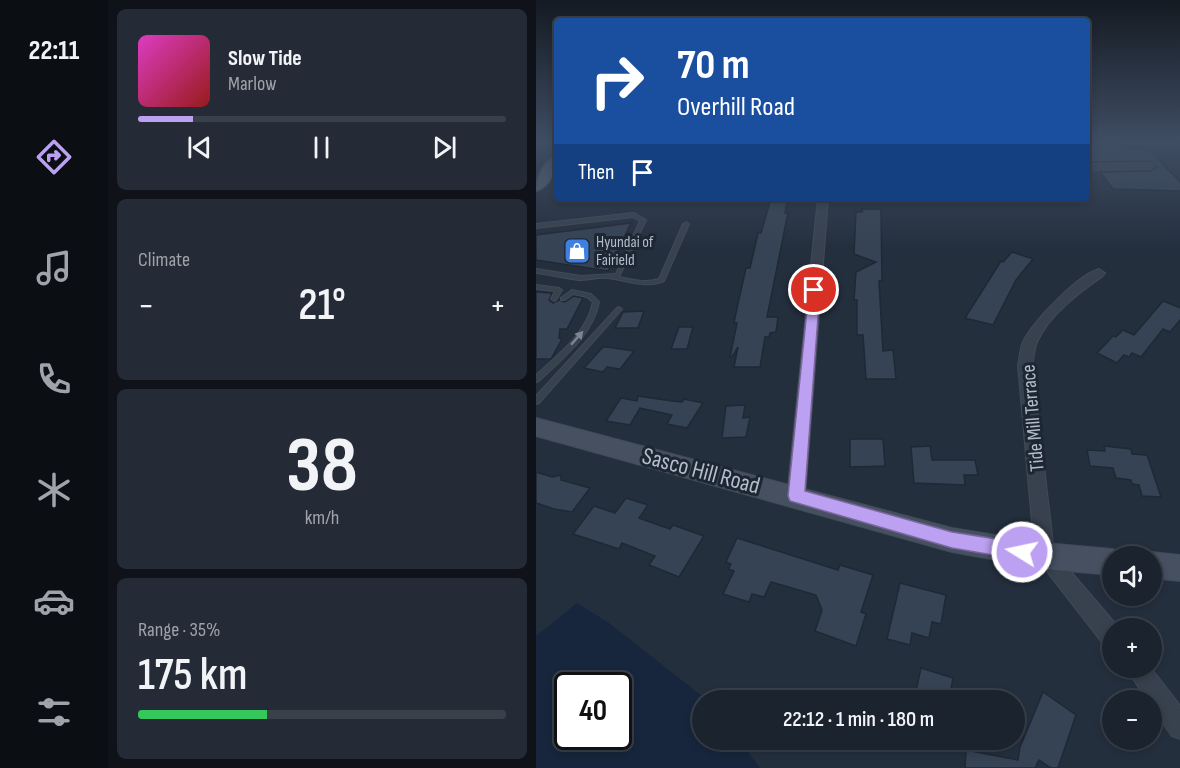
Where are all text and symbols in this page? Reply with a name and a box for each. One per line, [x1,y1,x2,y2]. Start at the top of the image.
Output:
text: 22:11 [29,35,79,67]
text: 70 m [677,40,750,91]
icon: right [578,42,656,120]
text: Slow Tide [228,45,302,72]
text: Marlow [228,72,276,96]
text: Overhill Road [677,91,795,123]
icon: previous [183,131,216,164]
icon: pause [305,131,338,164]
icon: next [428,131,461,164]
icon: directions [33,136,75,178]
icon: arrive [626,156,659,189]
text: Then [578,159,614,186]
place label: Hyundai of Fairield [596,233,654,270]
shop icon: Hyundai of Fairield [562,236,592,266]
icon: music [33,247,75,289]
text: Climate [138,248,190,272]
pin [788,264,839,315]
icon: arrive [797,273,830,306]
text: 21° [298,278,346,333]
text: − [138,286,154,326]
text: + [490,286,506,326]
one-way arrow [570,331,583,346]
icon: phone [33,358,75,400]
street label: Tide Mill Terrace [1016,364,1050,472]
text: 38 [286,420,358,513]
street label: Sasco Hill Road [639,441,763,501]
icon: climate [33,469,75,511]
text: km/h [305,506,339,530]
position arrow [990,520,1054,584]
map controls [1102,546,1162,750]
button: sound [1102,546,1162,606]
icon: car [33,580,75,622]
text: Range · 35% [138,618,220,642]
button: + [1102,618,1162,678]
text: 175 km [138,648,247,703]
speed limit sign: 40 [554,672,632,750]
button: − [1102,690,1162,750]
icon: filters [33,691,75,733]
text: 22:12 · 1 min · 180 m [783,706,934,733]

